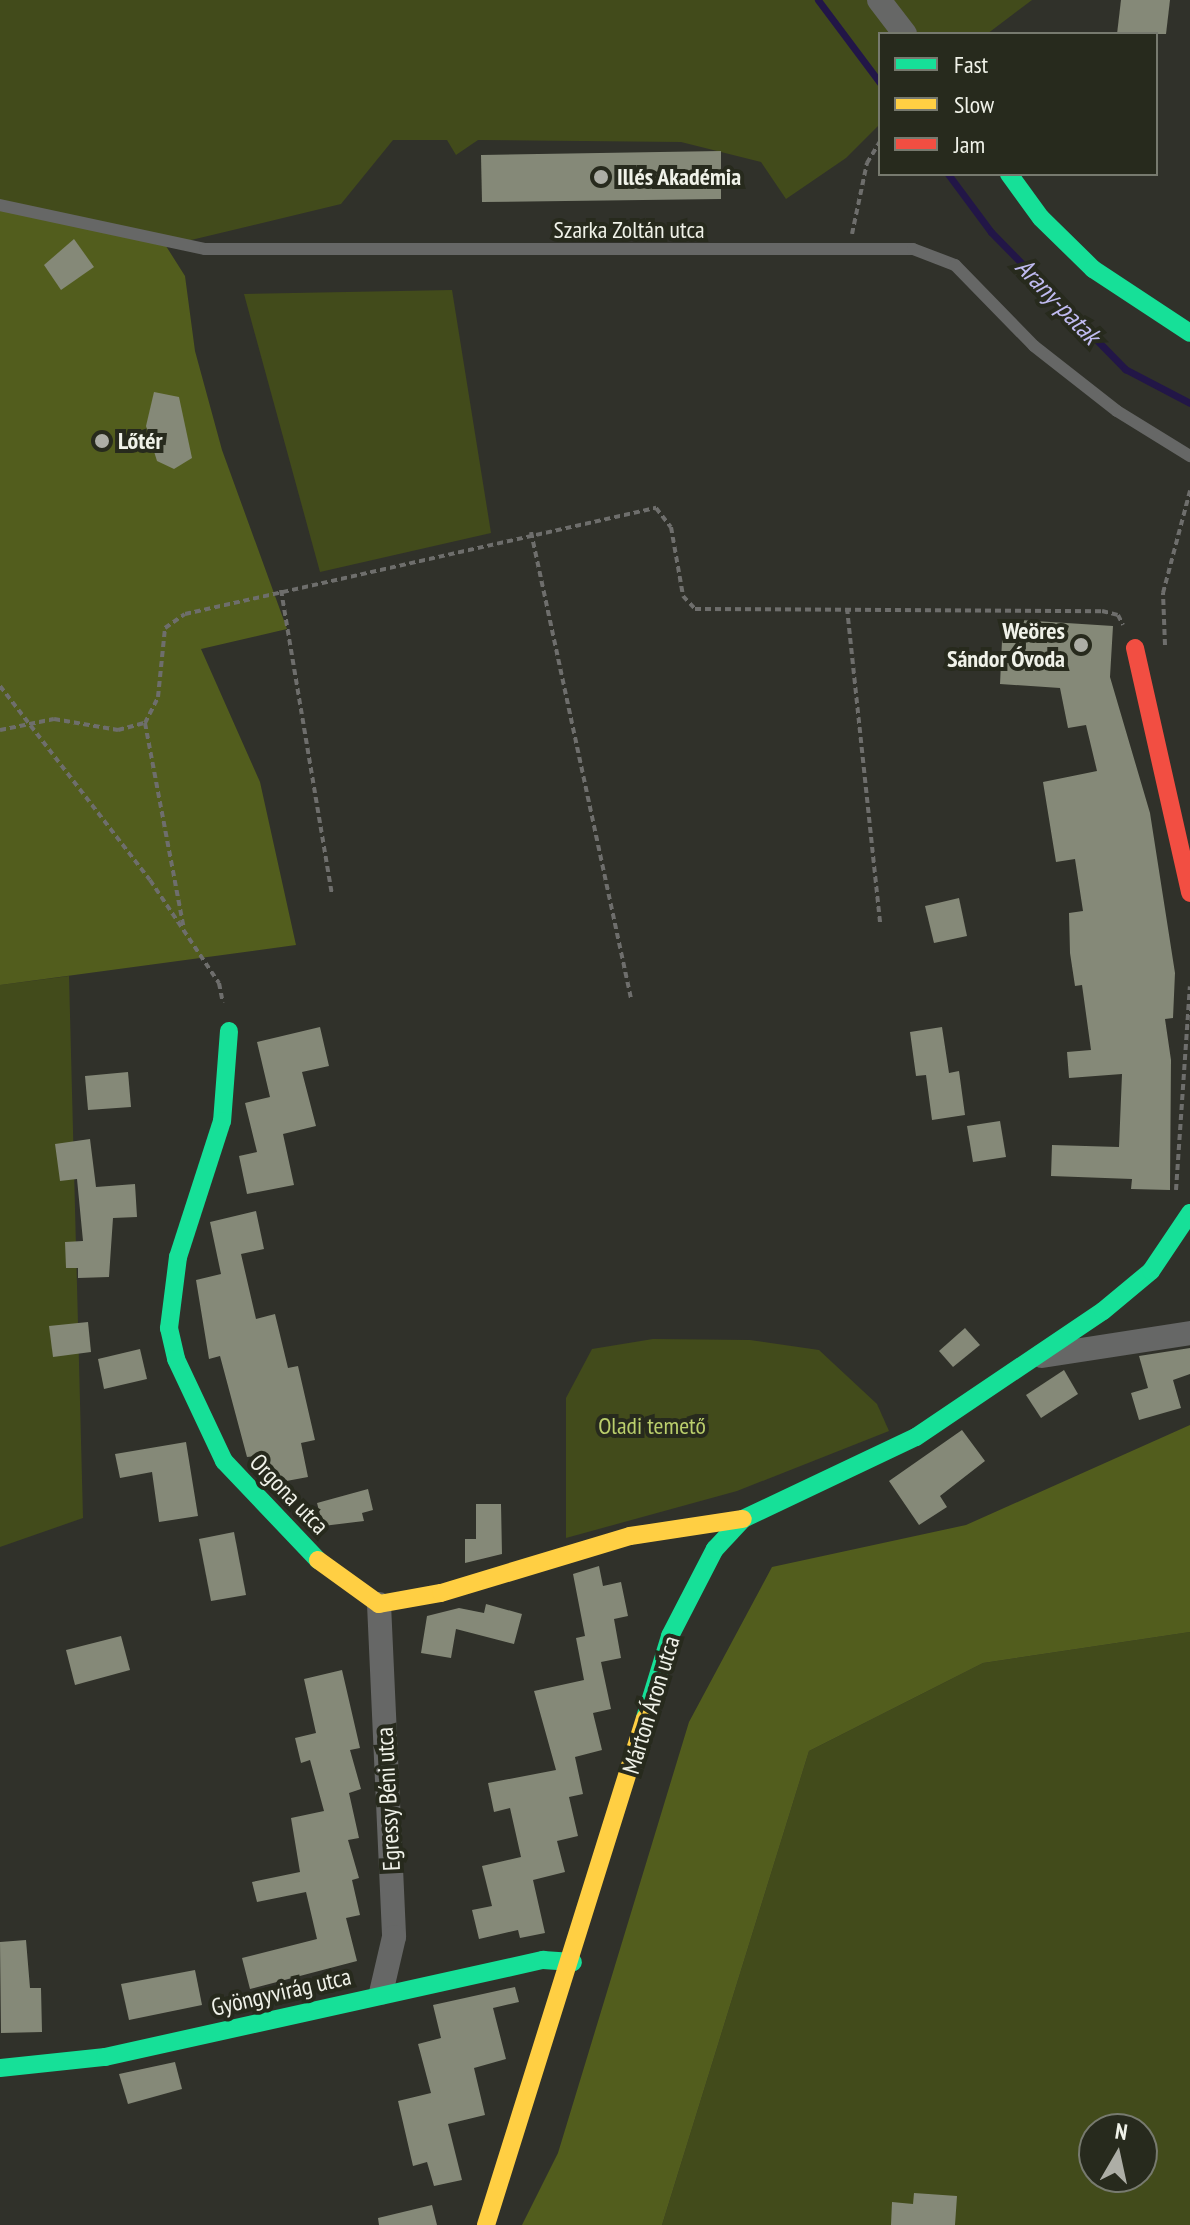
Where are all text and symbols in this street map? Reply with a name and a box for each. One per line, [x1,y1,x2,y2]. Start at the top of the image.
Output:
legend [878,32,1158,176]
text: Fast [954,49,988,80]
text: Slow [954,89,994,120]
text: Jam [954,129,985,160]
place label: Illés Akadémia [617,163,742,191]
marker: Illés Akadémia [592,168,610,186]
street label: Szarka Zoltán utca [553,216,705,244]
water label: Arany-patak [1009,251,1107,351]
place label: Lőtér [118,427,163,455]
marker: Lőtér [93,432,111,450]
place label: Weöres Sándor Óvoda [947,617,1065,673]
marker: Weöres Sándor Óvoda [1072,636,1090,654]
park label: Oladi temető [598,1412,706,1440]
street label: Orgona utca [244,1448,334,1540]
street label: Márton Áron utca [616,1632,686,1778]
street label: Egressy Béni utca [370,1726,406,1872]
street label: Gyöngyvirág utca [208,1962,354,2022]
north arrow [1078,2113,1158,2193]
text: N [1113,2117,1129,2146]

